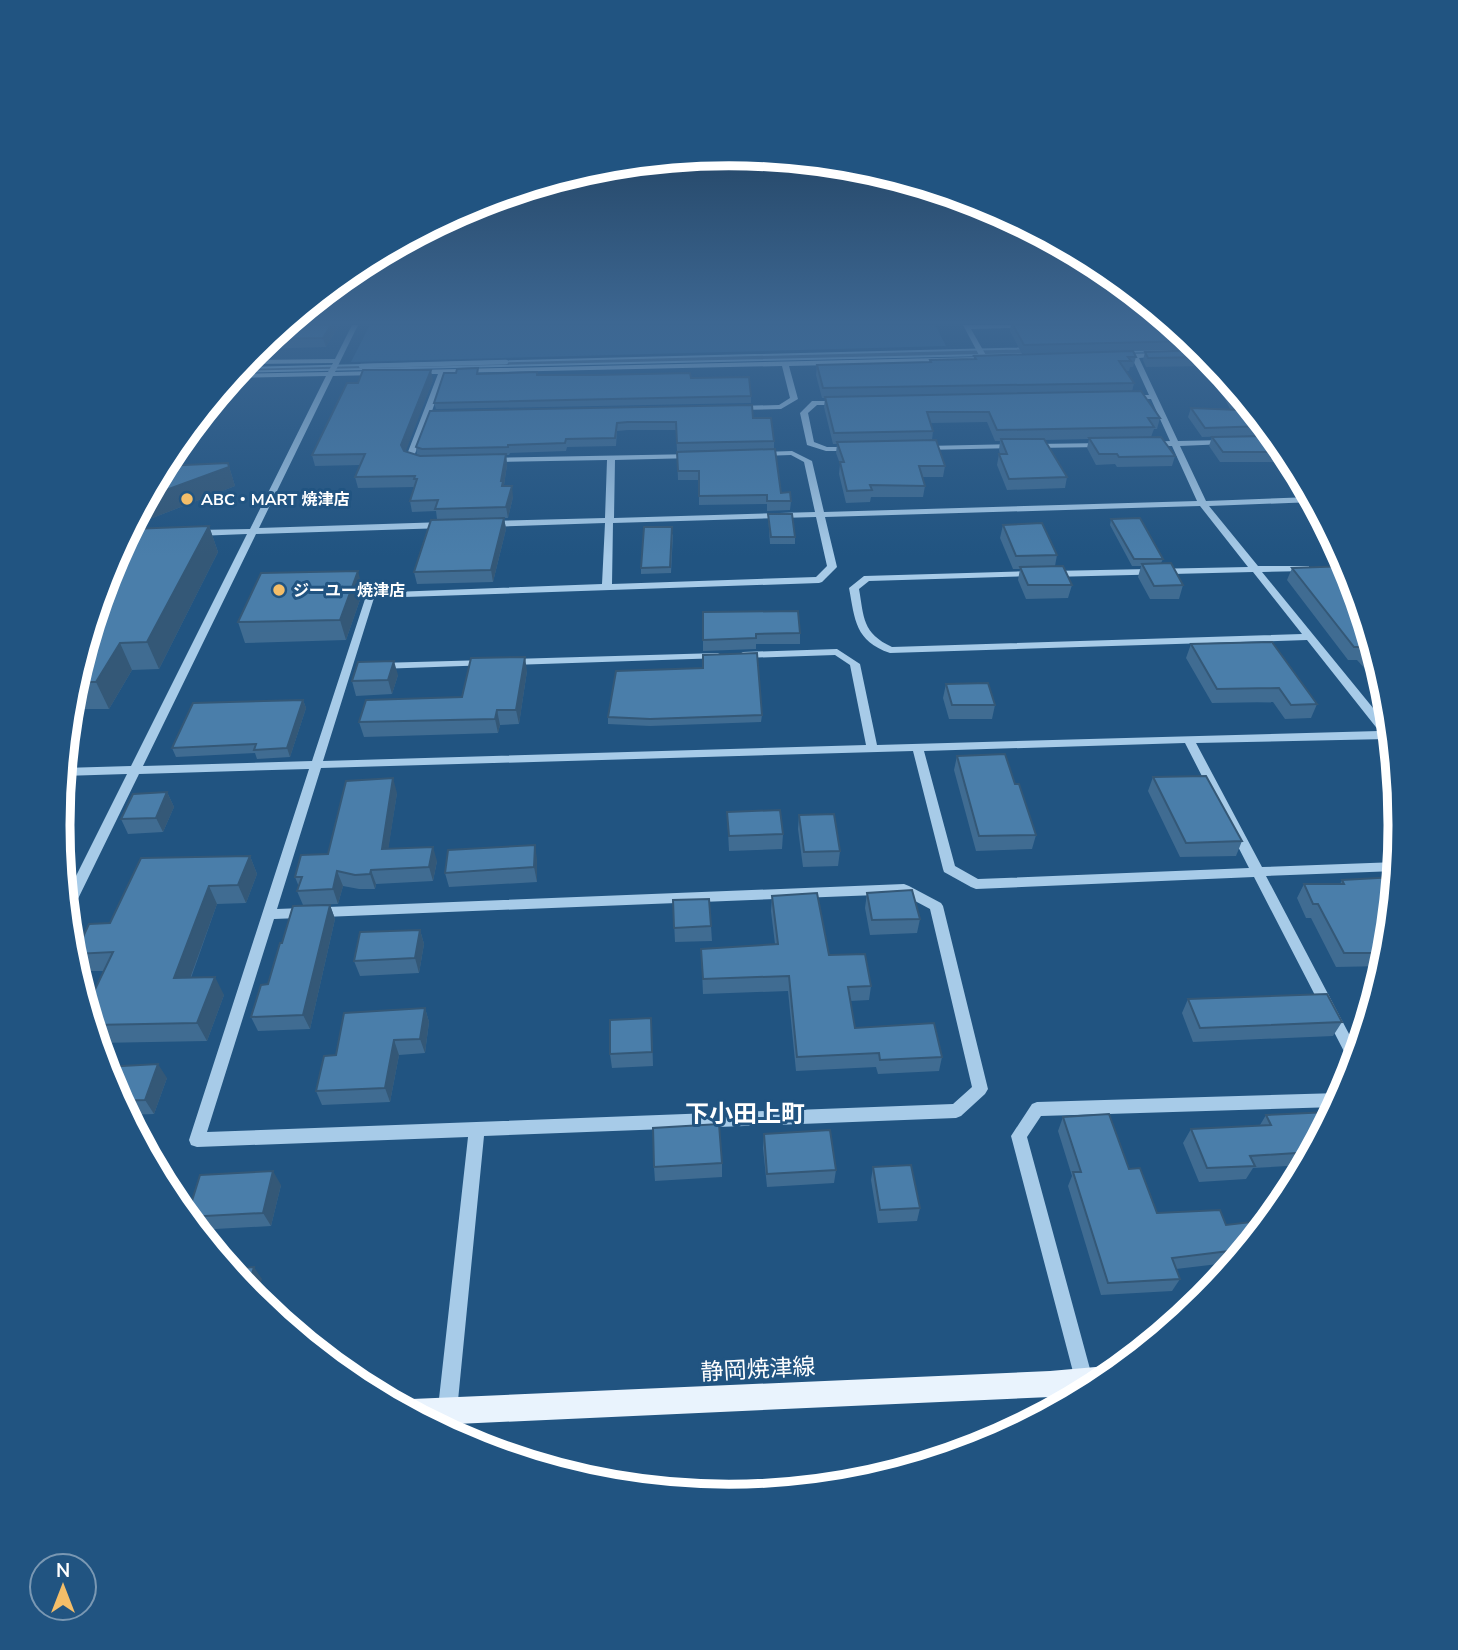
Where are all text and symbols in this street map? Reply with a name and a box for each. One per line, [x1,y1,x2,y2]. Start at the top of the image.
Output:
place label: ABC・MART 焼津店 [201,489,349,511]
marker: ABC・MART 焼津店 [179,491,195,507]
place label: ジーユー焼津店 [293,580,405,602]
marker: ジーユー焼津店 [271,582,287,598]
district label: 下小田上町 [685,1098,805,1130]
street label: 静岡焼津線 [700,1351,816,1388]
north arrow [28,1552,98,1622]
text: N [56,1558,70,1584]

